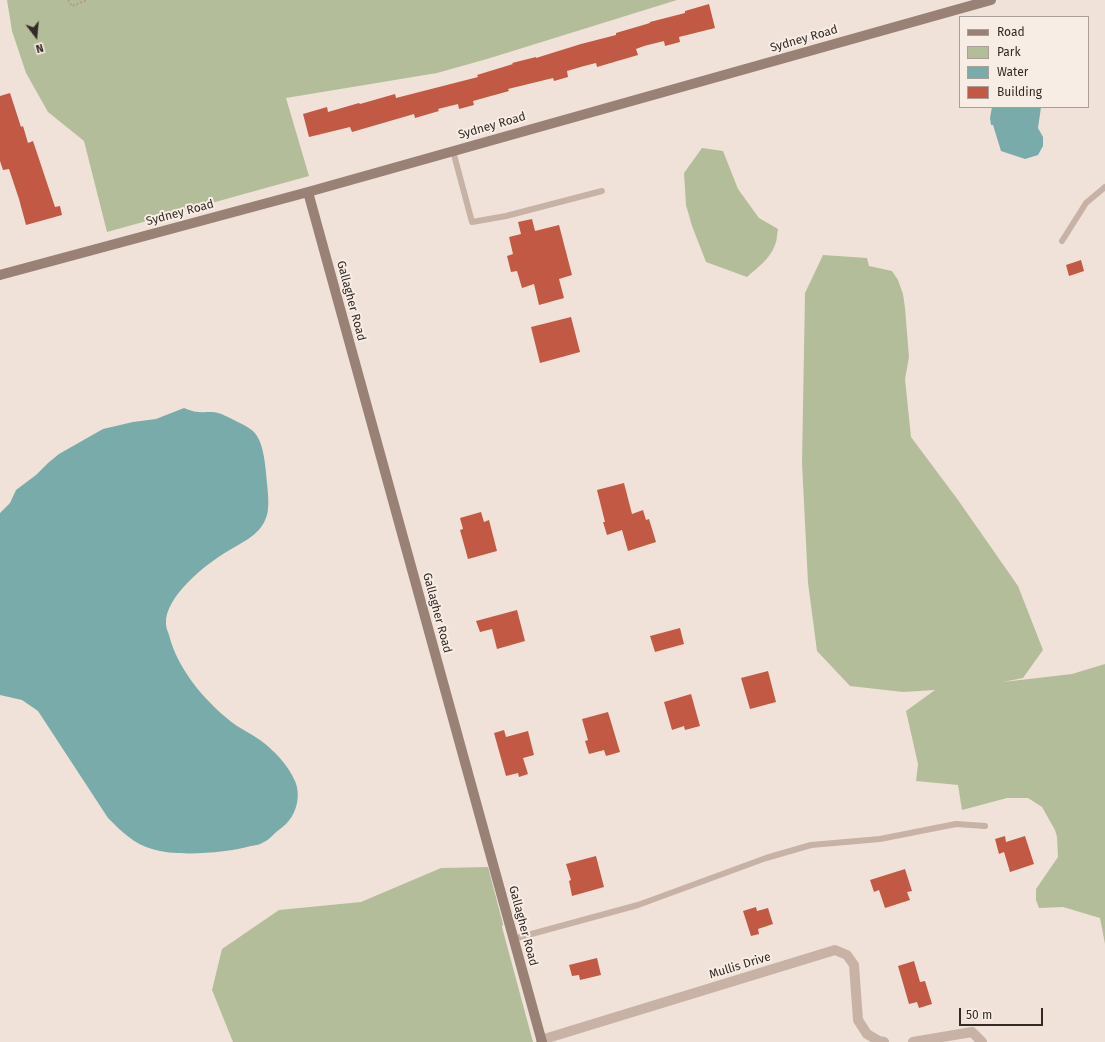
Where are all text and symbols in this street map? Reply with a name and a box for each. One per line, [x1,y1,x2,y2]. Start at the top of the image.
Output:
north arrow [16,16,56,56]
legend [959,16,1089,108]
street label: Sydney Road [769,22,839,56]
text: Road [997,25,1025,39]
text: N [34,41,45,55]
text: Park [997,45,1021,59]
text: Water [997,65,1028,79]
text: Building [997,85,1042,99]
street label: Sydney Road [457,109,527,143]
street label: Sydney Road [144,197,216,229]
street label: Gallagher Road [333,259,369,343]
street label: Gallagher Road [419,571,455,655]
street label: Gallagher Road [505,884,541,968]
street label: Mullis Drive [707,950,773,982]
scale bar [961,1000,1045,1026]
text: 50 m [966,1008,992,1022]

